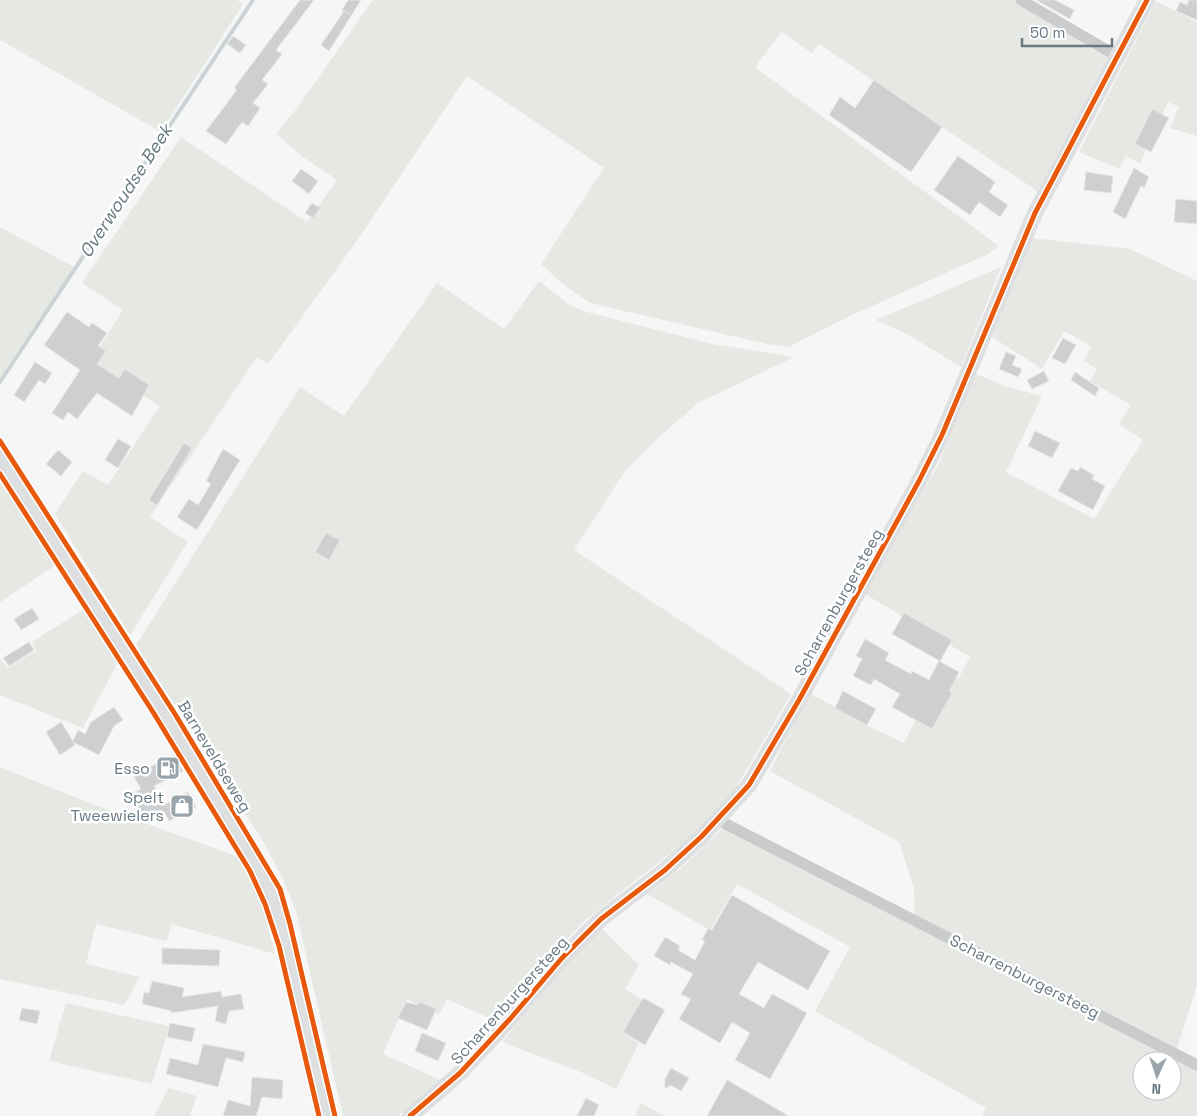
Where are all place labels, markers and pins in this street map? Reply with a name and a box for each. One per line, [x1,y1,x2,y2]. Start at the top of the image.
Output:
fuel station icon: Esso [155,755,181,781]
place label: Esso [114,758,150,779]
place label: Spelt Tweewielers [70,787,164,826]
shop icon: Spelt Tweewielers [169,793,195,819]

